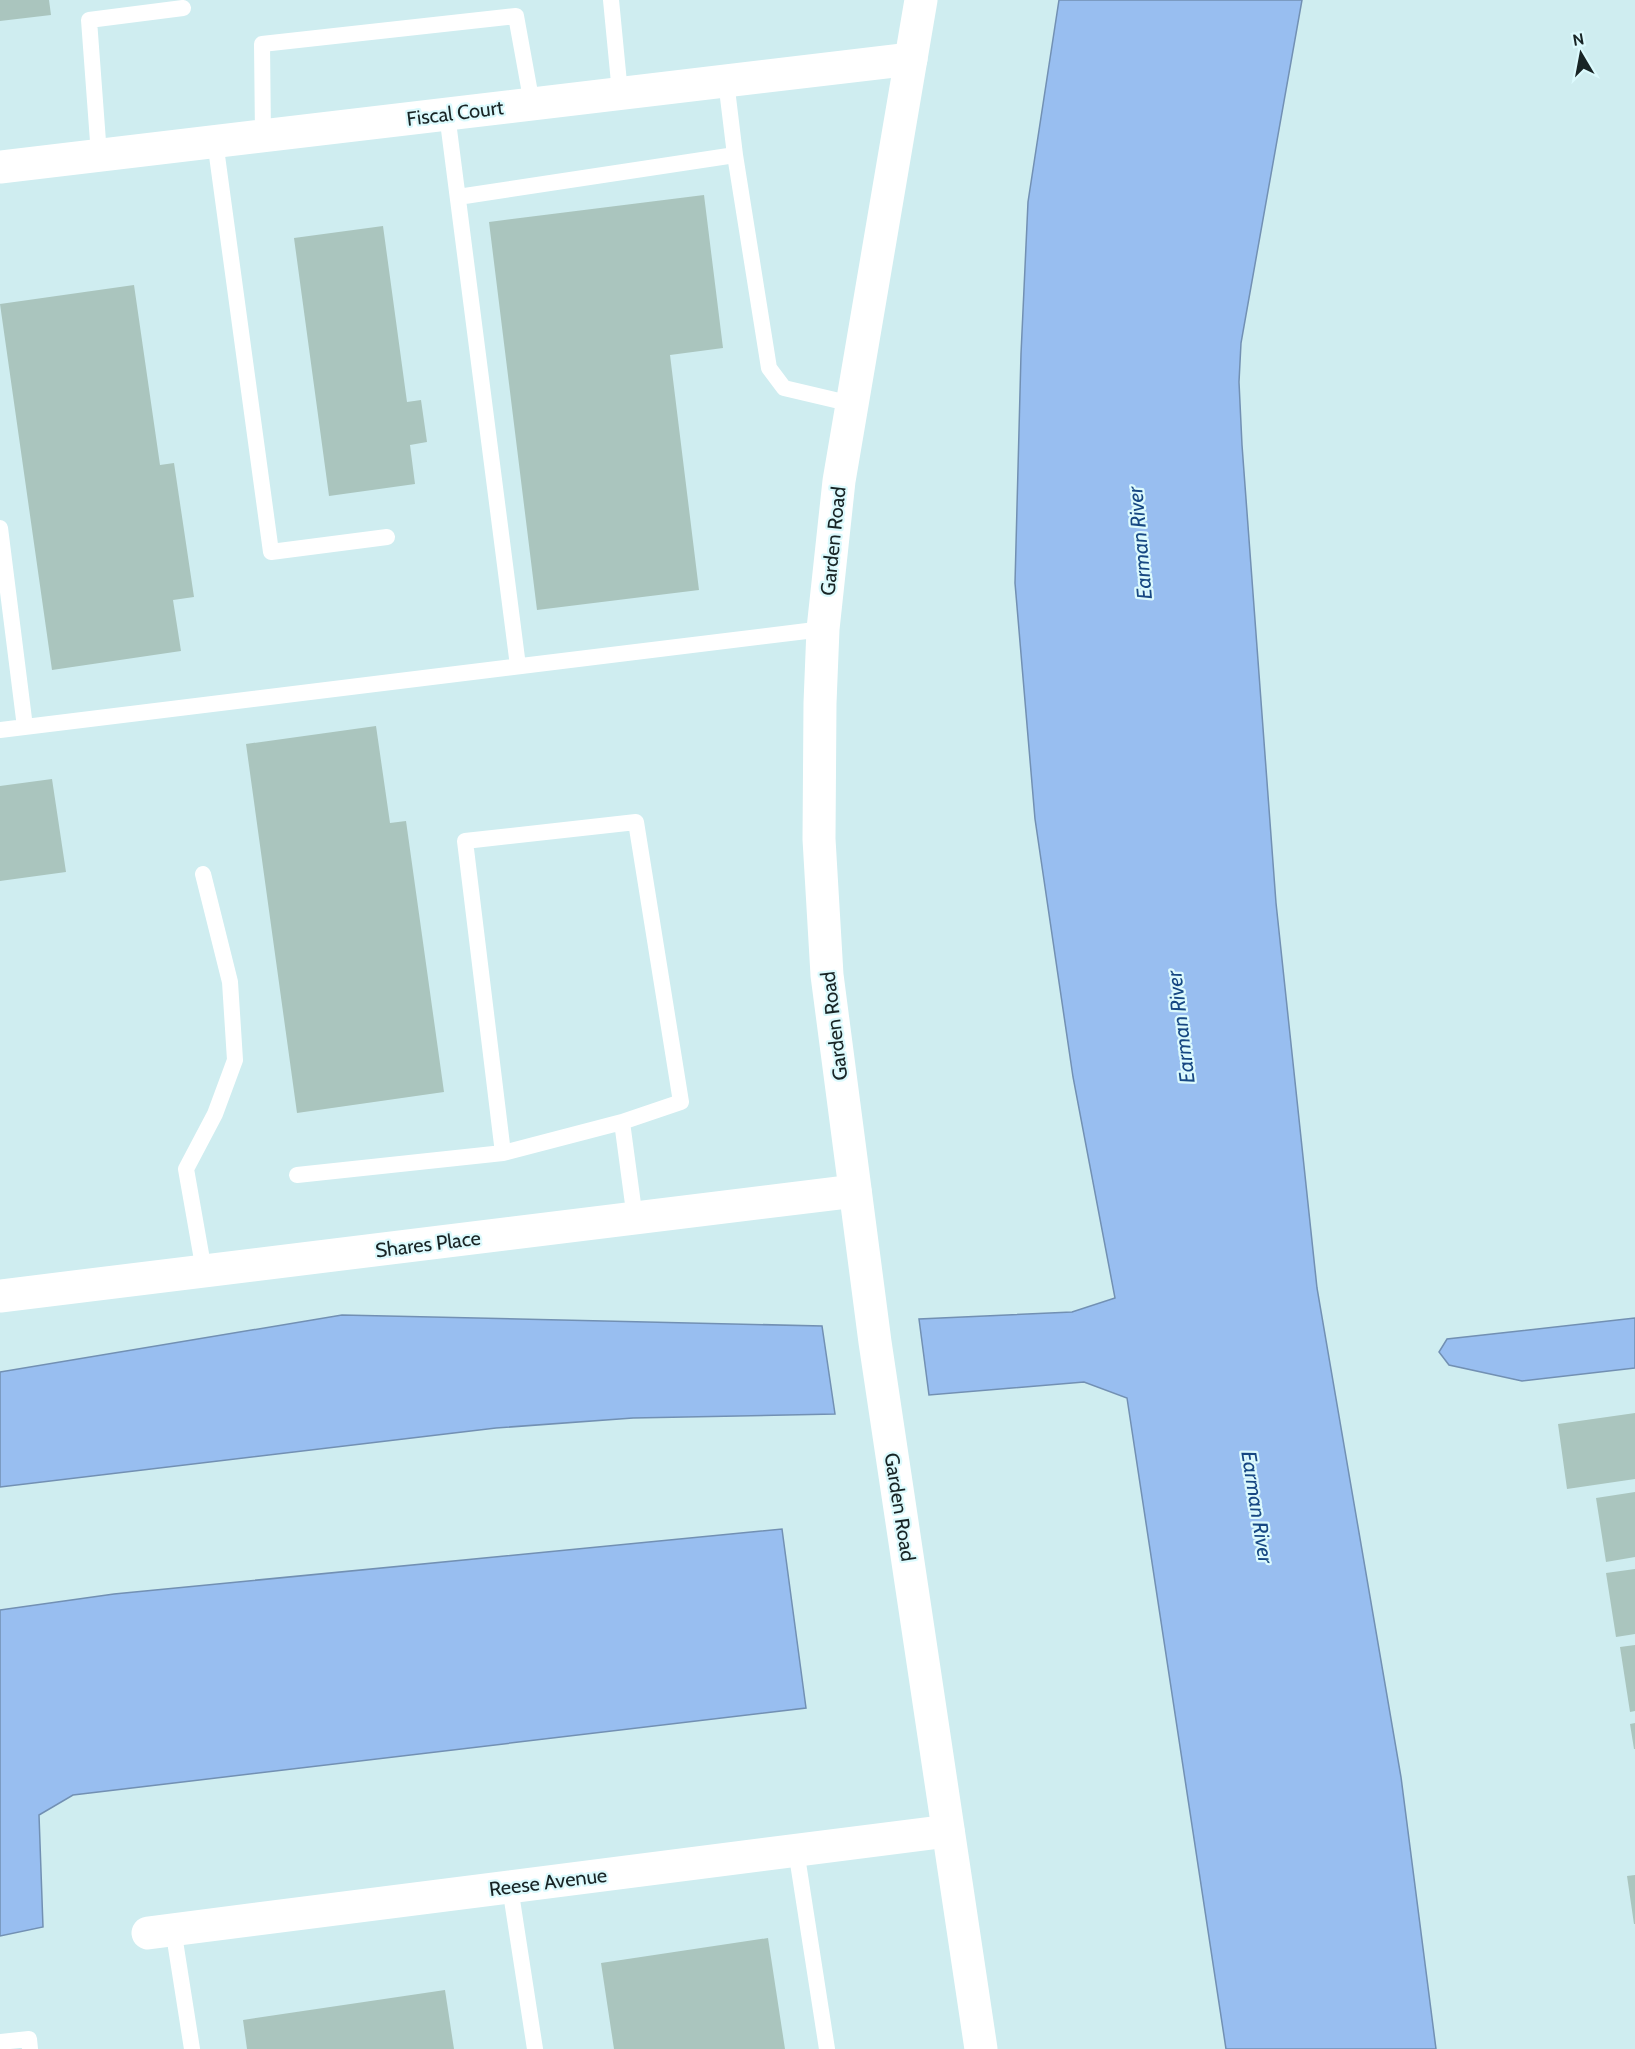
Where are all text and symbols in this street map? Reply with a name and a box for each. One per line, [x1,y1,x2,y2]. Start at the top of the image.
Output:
north arrow [1551,24,1611,84]
text: N [1571,29,1586,50]
street label: Fiscal Court [405,95,505,131]
water label: Earman River [1122,484,1157,601]
street label: Garden Road [815,485,851,597]
water label: Earman River [1161,968,1200,1085]
street label: Garden Road [815,970,853,1082]
street label: Shares Place [374,1226,482,1262]
water label: Earman River [1236,1449,1279,1566]
street label: Garden Road [880,1451,920,1563]
street label: Reese Avenue [488,1863,608,1901]

